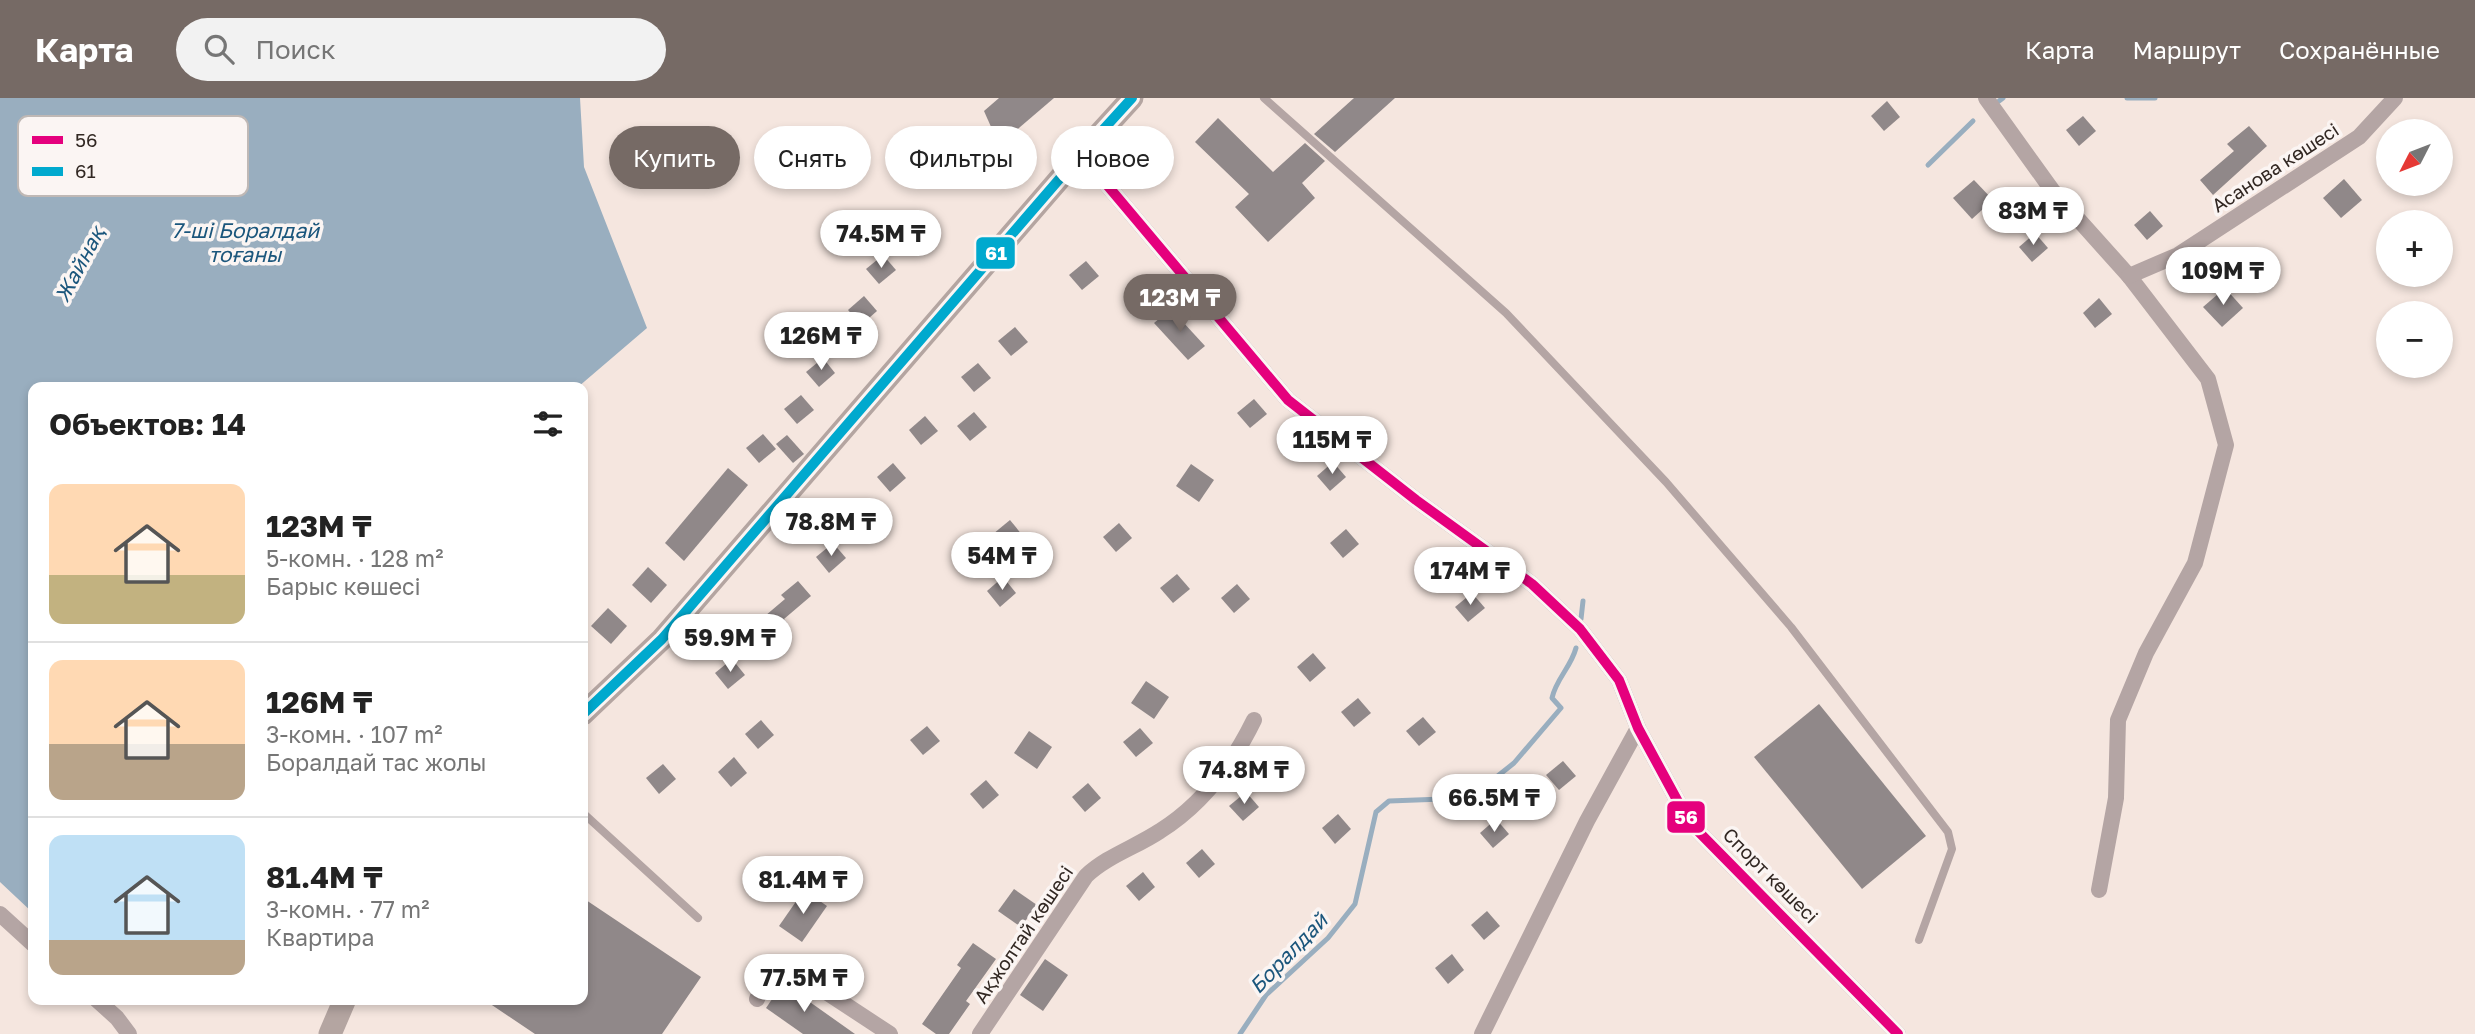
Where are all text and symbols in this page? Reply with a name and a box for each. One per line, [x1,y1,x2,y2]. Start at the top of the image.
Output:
search box [176,18,666,81]
text: Карта [35,30,134,69]
icon: search [200,30,238,68]
text: Поиск [256,34,336,65]
text: Карта [2025,35,2095,64]
text: Маршрут [2133,35,2241,64]
text: Сохранённые [2279,35,2440,64]
legend [18,116,248,196]
street label: Асанова көшесі [2207,117,2343,217]
north arrow [2376,119,2454,196]
map controls [2376,119,2453,378]
chip: Купить [609,126,740,189]
chip: Снять [754,126,871,189]
chip: Фильтры [885,126,1037,189]
chip: Новое [1051,126,1174,189]
text: 56 [75,128,98,151]
text: 61 [75,159,96,182]
pin: 83M ₸ [1984,188,2082,247]
text: 83M ₸ [1998,196,2068,224]
button: + [2376,210,2453,287]
pin: 74.5M ₸ [816,211,946,270]
water label: 7-ші Боралдай тоғаны [171,217,320,267]
water label: Жайнақ [48,219,111,306]
text: 74.5M ₸ [836,219,926,247]
line badge: 61 [975,236,1016,270]
text: 61 [985,241,1007,264]
pin: 109M ₸ [2166,248,2280,307]
text: 109M ₸ [2182,256,2264,284]
pin: 123M ₸ [1123,274,1237,334]
text: 123M ₸ [1139,283,1221,311]
button: − [2376,301,2453,378]
pin: 126M ₸ [764,313,878,372]
text: 126M ₸ [780,321,862,349]
icon: filters [529,405,567,443]
text: Объектов: 14 [49,406,246,442]
pin: 115M ₸ [1275,416,1389,476]
text: 115M ₸ [1293,425,1371,453]
pin: 78.8M ₸ [766,498,896,558]
text: 78.8M ₸ [786,507,876,535]
text: 123M ₸ [266,508,372,544]
icon: home [105,512,189,596]
pin: 54M ₸ [953,532,1051,592]
text: 54M ₸ [967,541,1037,569]
text: 5-комн. · 128 m² [266,544,443,572]
pin: 174M ₸ [1413,547,1527,607]
text: 174M ₸ [1430,556,1510,584]
text: Барыс көшесі [266,572,421,600]
pin: 59.9M ₸ [665,614,795,674]
text: 59.9M ₸ [684,623,776,651]
text: 126M ₸ [266,684,373,720]
icon: home [105,688,189,772]
text: 3-комн. · 107 m² [266,720,443,748]
pin: 74.8M ₸ [1179,746,1309,806]
text: Боралдай тас жолы [266,748,486,776]
text: 74.8M ₸ [1199,755,1289,783]
pin: 66.5M ₸ [1429,774,1559,834]
text: 66.5M ₸ [1448,783,1540,811]
line badge: 56 [1666,800,1706,834]
text: 56 [1674,805,1698,828]
street label: Спорт көшесі [1719,823,1823,927]
pin: 81.4M ₸ [738,856,868,916]
text: 81.4M ₸ [266,859,383,895]
street label: Ақжолтай көшесі [968,861,1078,1007]
icon: home [105,863,189,947]
text: 81.4M ₸ [758,865,848,893]
text: 3-комн. · 77 m² [266,895,429,923]
water label: Боралдай [1243,907,1333,998]
text: Квартира [266,923,374,951]
pin: 77.5M ₸ [739,954,869,1014]
text: 77.5M ₸ [760,963,848,991]

